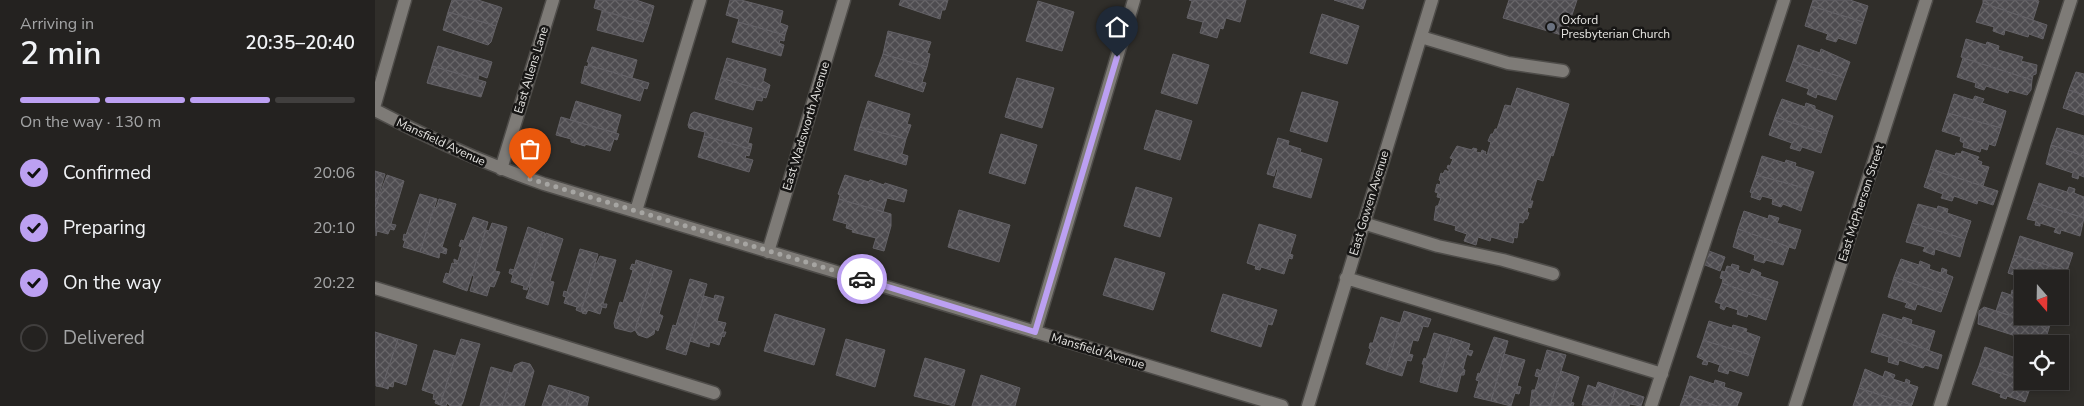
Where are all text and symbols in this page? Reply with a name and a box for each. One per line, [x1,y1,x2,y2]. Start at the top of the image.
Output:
pin [1096,6,1138,57]
place label: Oxford Presbyterian Church [1561,12,1670,42]
text: Arriving in [20,13,94,35]
icon: home [1103,13,1131,41]
marker: Oxford Presbyterian Church [1545,21,1557,33]
street label: East Allens Lane [510,25,552,115]
text: 20:35–20:40 [245,30,355,56]
text: 2 min [20,32,102,75]
street label: East Wadsworth Avenue [779,60,833,192]
text: On the way · 130 m [20,111,161,133]
street label: Mansfield Avenue [394,114,488,170]
pin [509,128,551,179]
icon: bag [516,135,544,163]
street label: East McPherson Street [1835,142,1888,264]
street label: East Gowen Avenue [1345,149,1393,257]
icon: check [20,159,48,187]
text: Confirmed [63,160,151,186]
text: 20:06 [313,162,355,184]
icon: check [20,214,48,242]
text: Preparing [63,215,146,241]
text: 20:10 [313,217,355,239]
courier [837,254,887,304]
icon: car [848,265,876,293]
icon: check [20,269,48,297]
text: On the way [63,270,161,296]
north arrow [2014,270,2069,325]
map controls [2014,270,2069,390]
text: 20:22 [313,272,355,294]
text: Delivered [63,325,145,351]
street label: Mansfield Avenue [1049,329,1147,373]
button: locate [2014,335,2069,390]

